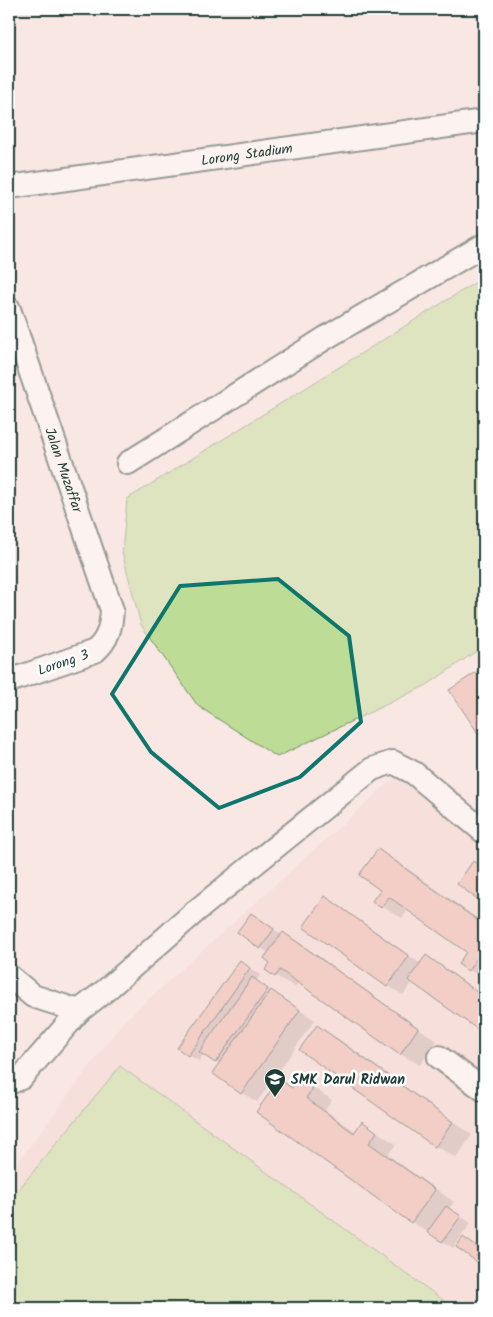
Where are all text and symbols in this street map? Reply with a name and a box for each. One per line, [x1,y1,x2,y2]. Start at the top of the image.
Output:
street label: Lorong Stadium [200,138,294,172]
street label: Jalan Muzaffar [38,425,88,517]
street label: Lorong 3 [35,644,92,682]
school or university icon: SMK Darul Ridwan [263,1067,287,1098]
place label: SMK Darul Ridwan [291,1069,405,1091]

